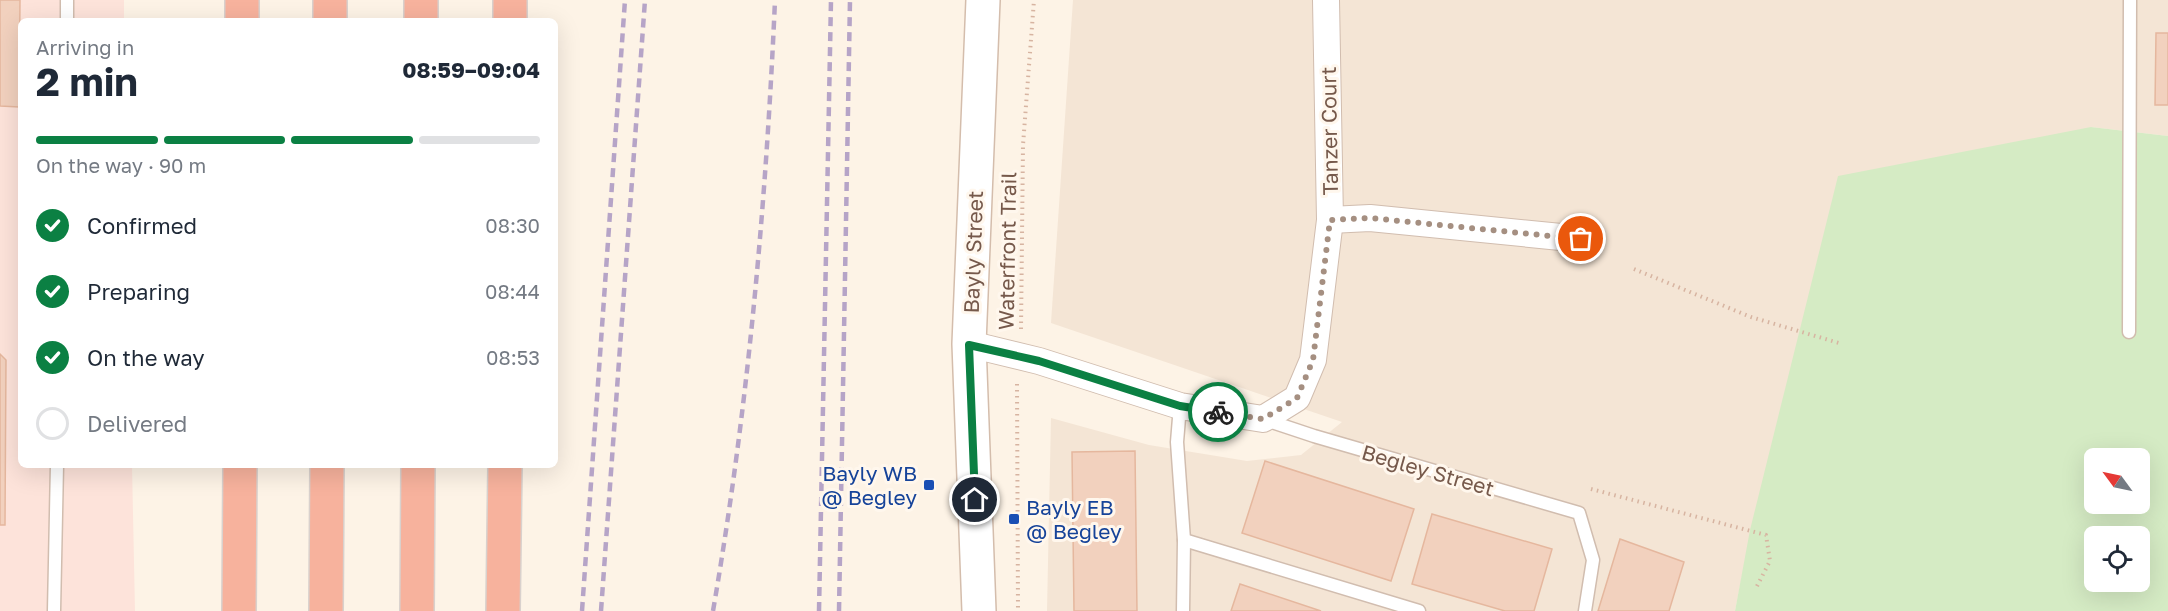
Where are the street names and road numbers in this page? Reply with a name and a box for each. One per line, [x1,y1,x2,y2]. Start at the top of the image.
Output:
street label: Tanzer Court [1315,66,1343,196]
street label: Waterfront Trail [993,172,1021,330]
street label: Bayly Street [958,190,988,314]
street label: Begley Street [1359,439,1497,501]

